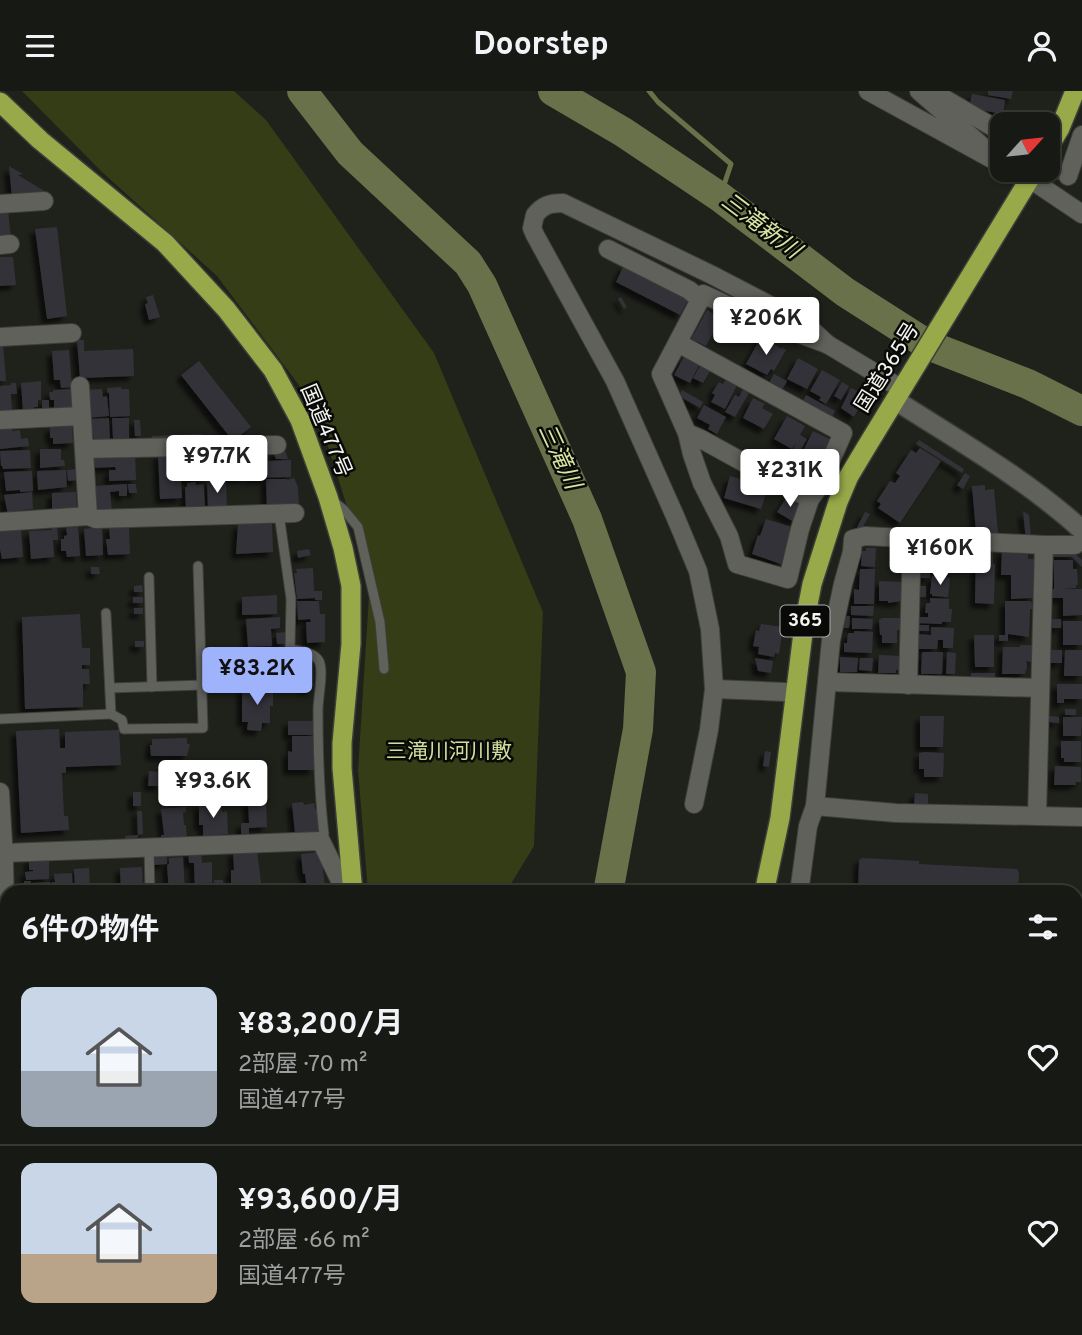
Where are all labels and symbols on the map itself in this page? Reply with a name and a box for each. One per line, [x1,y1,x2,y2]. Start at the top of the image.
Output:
north arrow [990,112,1060,182]
water label: 三滝新川 [715,188,808,268]
pin: ¥206K [717,297,815,357]
street label: 国道365号 [850,318,926,418]
street label: 国道477号 [293,380,357,482]
water label: 三滝川 [530,420,587,497]
pin: ¥97.7K [160,435,274,495]
pin: ¥231K [741,449,839,509]
pin: ¥160K [891,527,989,587]
road number: 365 [780,605,830,636]
pin: ¥83.2K [200,647,314,707]
park label: 三滝川河川敷 [386,739,512,766]
pin: ¥93.6K [156,761,270,820]

